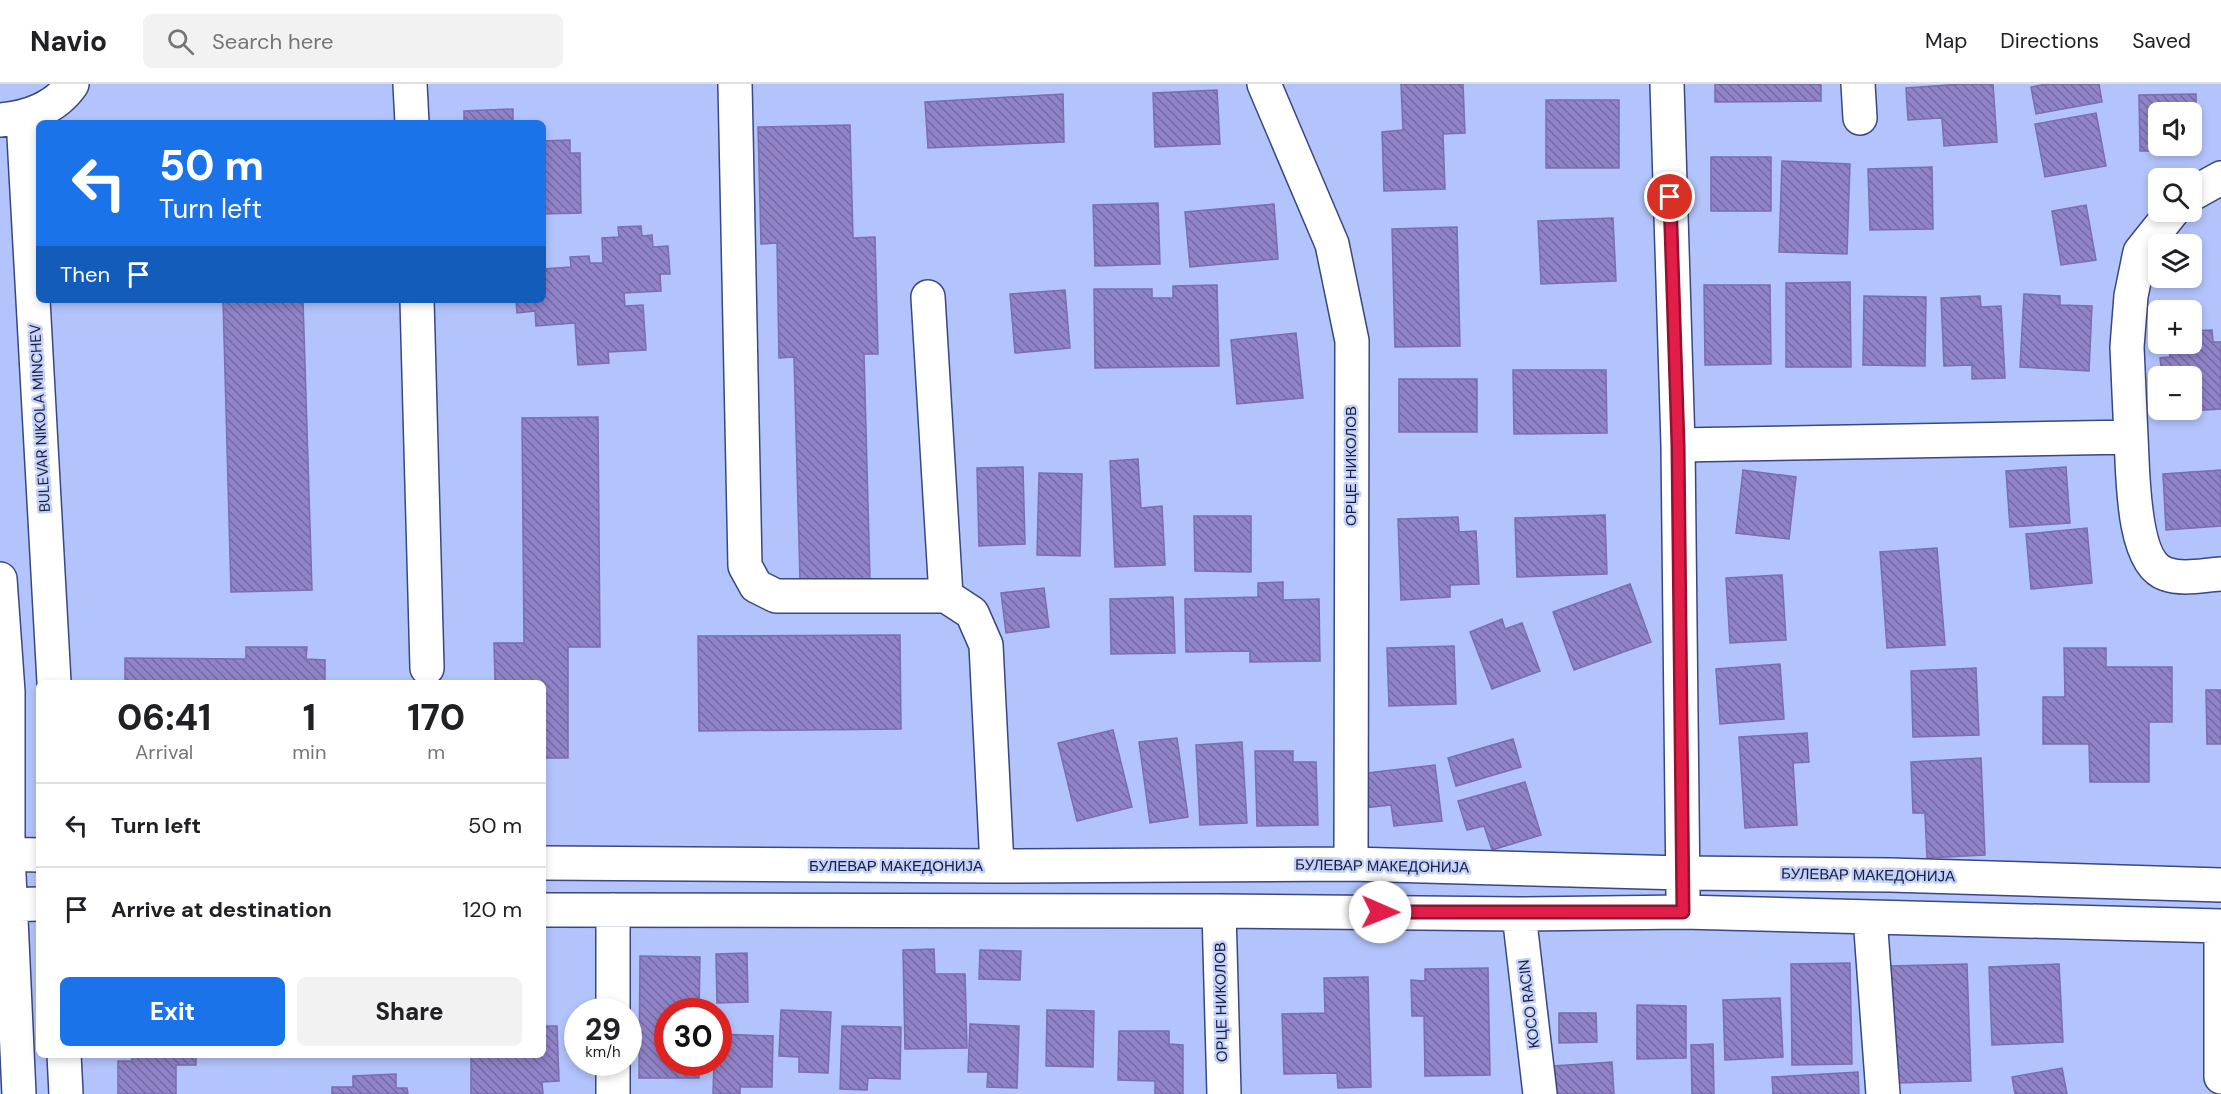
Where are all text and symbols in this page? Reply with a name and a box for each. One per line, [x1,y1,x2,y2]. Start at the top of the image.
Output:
search box [143,14,563,68]
text: Navio [30,23,107,60]
icon: search [164,25,197,58]
text: Search here [212,27,333,56]
text: Map [1925,27,1967,55]
text: Directions [2000,27,2099,55]
text: Saved [2132,27,2191,55]
map controls [2148,102,2202,420]
button: sound [2148,102,2202,156]
text: 50 m [159,138,264,193]
icon: left [60,144,138,222]
button: search [2148,168,2202,222]
pin [1644,171,1695,222]
icon: arrive [1653,180,1686,213]
text: Turn left [159,191,262,226]
button: layers [2148,234,2202,288]
icon: arrive [122,258,155,291]
text: Then [60,260,110,289]
button: + [2148,300,2202,354]
street label: BULEVAR NIKOLA MINCHEV [25,324,55,512]
button: − [2148,366,2202,420]
street label: ОРЦЕ НИКОЛОВ [1341,406,1361,526]
text: 06:41 [117,694,211,741]
text: 1 [303,694,316,741]
text: 170 [407,694,465,741]
text: Arrival [135,739,193,765]
text: min [292,739,326,765]
text: m [427,739,445,765]
icon: left [60,809,93,842]
text: Turn left [111,811,201,840]
text: 50 m [468,811,522,840]
street label: БУЛЕВАР МАКЕДОНИЈА [1295,854,1469,878]
street label: БУЛЕВАР МАКЕДОНИЈА [809,856,983,876]
street label: БУЛЕВАР МАКЕДОНИЈА [1781,863,1955,887]
position arrow [1348,880,1412,944]
icon: arrive [60,893,93,926]
text: Arrive at destination [111,895,332,924]
text: 120 m [462,895,522,924]
street label: ОРЦЕ НИКОЛОВ [1210,942,1232,1062]
street label: KOCO RACIN [1514,959,1544,1049]
button: Exit [60,977,285,1046]
button: Share [297,977,522,1046]
speed limit sign: 30 [654,998,732,1076]
text: 29 [585,1010,621,1049]
text: km/h [585,1042,621,1062]

